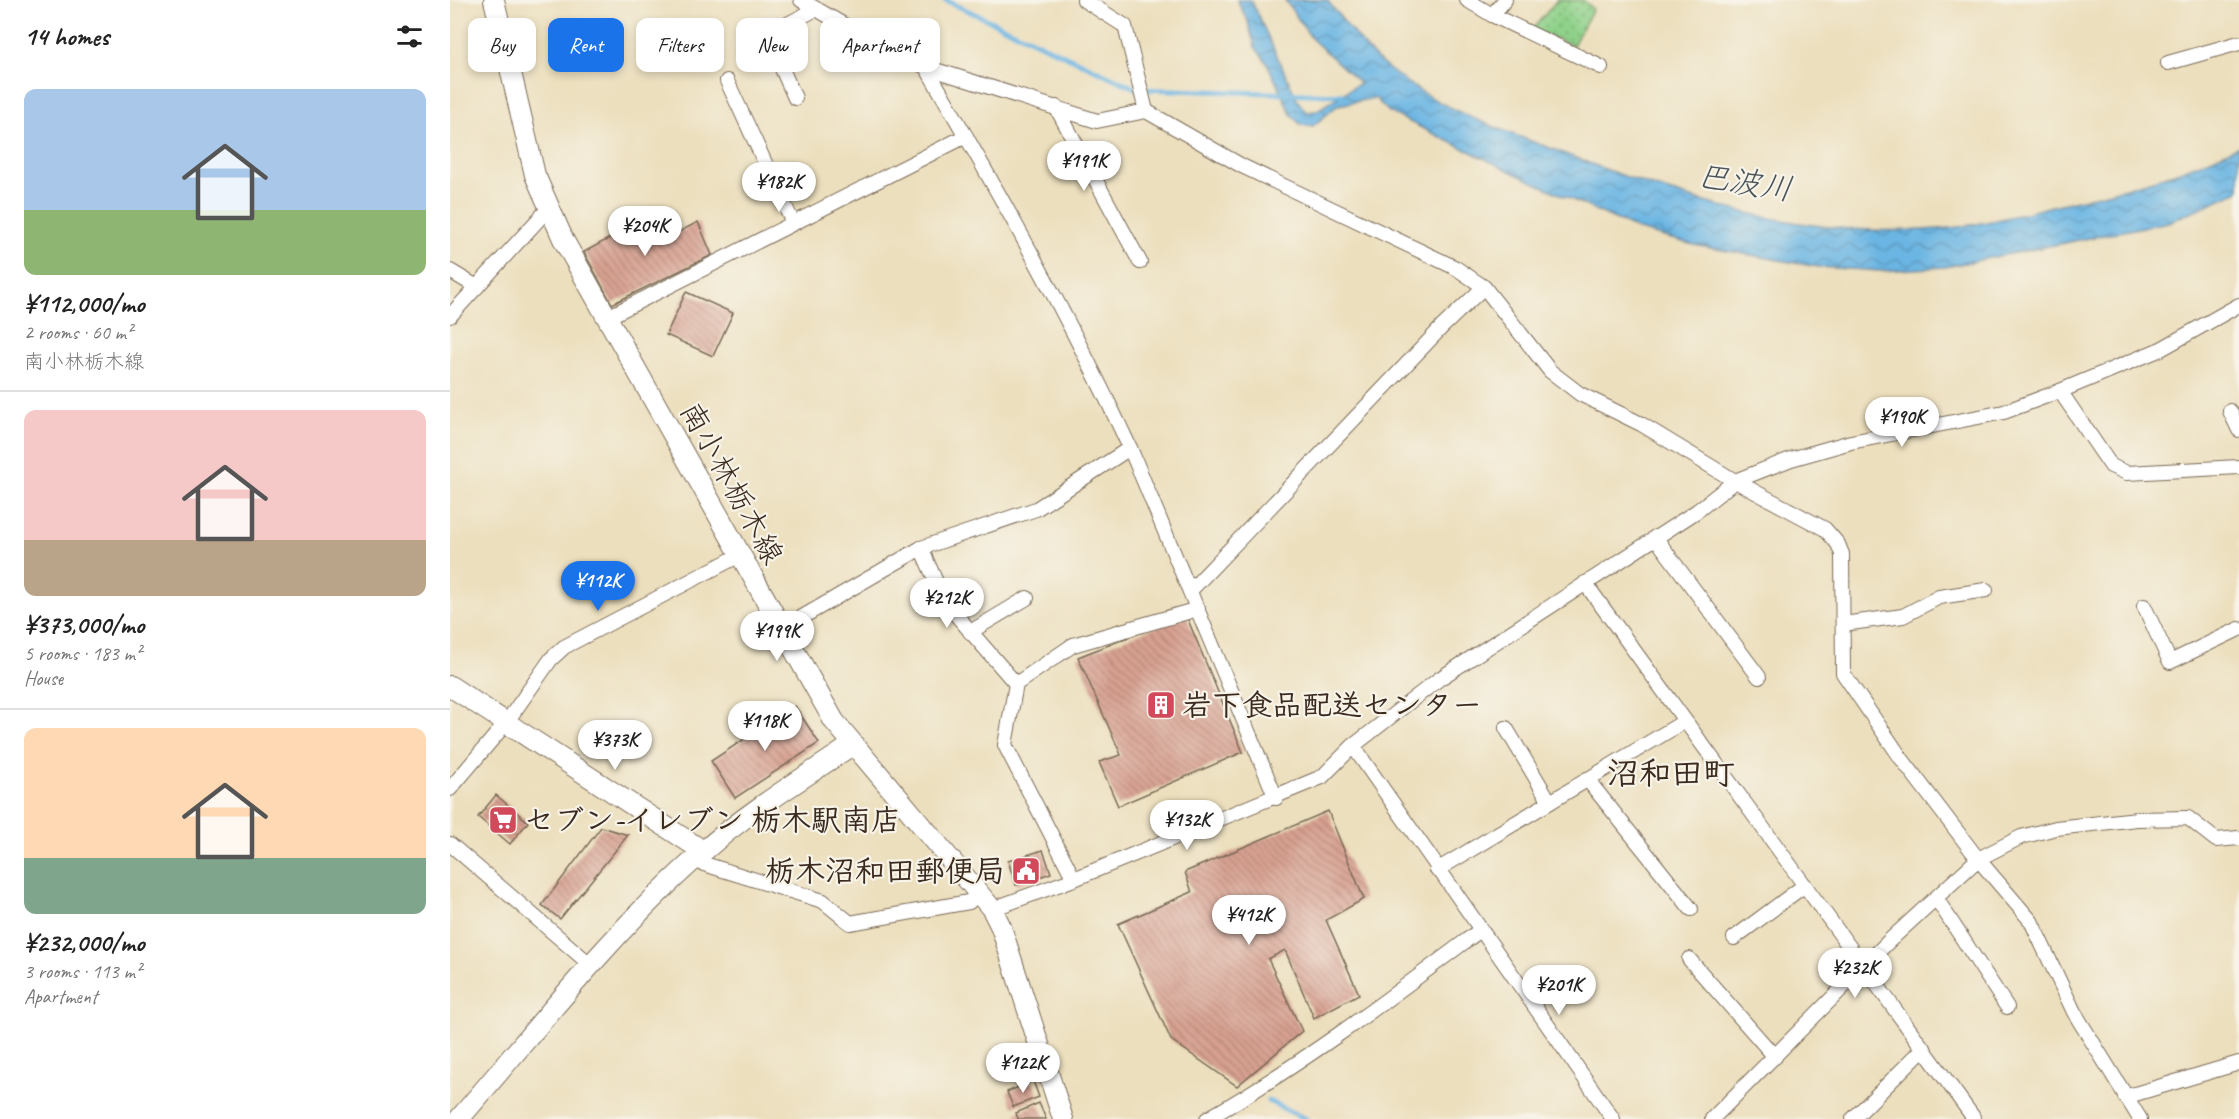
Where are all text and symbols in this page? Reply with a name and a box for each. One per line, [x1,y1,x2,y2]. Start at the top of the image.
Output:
chip: Buy [468,18,536,72]
chip: Rent [548,18,624,72]
chip: Filters [636,18,724,72]
chip: New [736,18,808,72]
chip: Apartment [820,18,940,72]
text: 14 homes [24,20,109,53]
icon: filters [393,20,426,53]
icon: home [171,128,279,236]
pin: ¥191K [1042,141,1126,192]
text: ¥191K [1061,148,1107,173]
water label: 巴波川 [1694,155,1796,210]
pin: ¥182K [737,162,821,213]
text: ¥182K [756,169,802,194]
pin: ¥204K [603,206,687,257]
text: ¥204K [622,213,668,238]
text: ¥112,000/mo [24,287,144,320]
text: 2 rooms · 60 m² [24,320,132,345]
text: 南小林栃木線 [24,349,144,374]
street label: 南小林栃木線 [672,395,792,571]
pin: ¥190K [1860,397,1944,448]
text: ¥190K [1879,404,1925,429]
icon: home [171,449,279,557]
pin: ¥112K [556,561,640,612]
text: ¥112K [575,568,621,593]
pin: ¥212K [905,578,989,629]
text: ¥212K [924,585,970,610]
text: ¥373,000/mo [24,608,144,641]
pin: ¥199K [735,611,819,662]
text: ¥199K [754,618,800,643]
text: 5 rooms · 183 m² [24,641,141,666]
text: House [24,666,63,691]
place label: 岩下食品配送センター [1182,686,1482,724]
building icon: 岩下食品配送センター [1145,689,1177,721]
pin: ¥118K [723,701,807,752]
text: ¥118K [742,708,788,733]
pin: ¥373K [573,720,657,771]
text: ¥373K [592,727,638,752]
district label: 沼和田町 [1607,753,1735,794]
icon: home [171,767,279,875]
pin: ¥132K [1145,800,1229,851]
place label: セブン-イレブン 栃木駅南店 [524,801,901,839]
supermarket icon: セブン-イレブン 栃木駅南店 [487,804,519,836]
text: ¥132K [1164,807,1210,832]
place label: 栃木沼和田郵便局 [765,852,1005,890]
public building icon: 栃木沼和田郵便局 [1010,855,1042,887]
pin: ¥412K [1207,895,1291,946]
text: ¥412K [1226,902,1272,927]
text: ¥232,000/mo [24,926,144,959]
pin: ¥232K [1813,948,1897,999]
text: ¥232K [1832,955,1878,980]
text: 3 rooms · 113 m² [24,959,141,984]
pin: ¥201K [1517,965,1601,1016]
text: ¥201K [1536,972,1582,997]
text: Apartment [24,984,97,1009]
pin: ¥122K [981,1043,1065,1094]
text: ¥122K [1000,1050,1046,1075]

